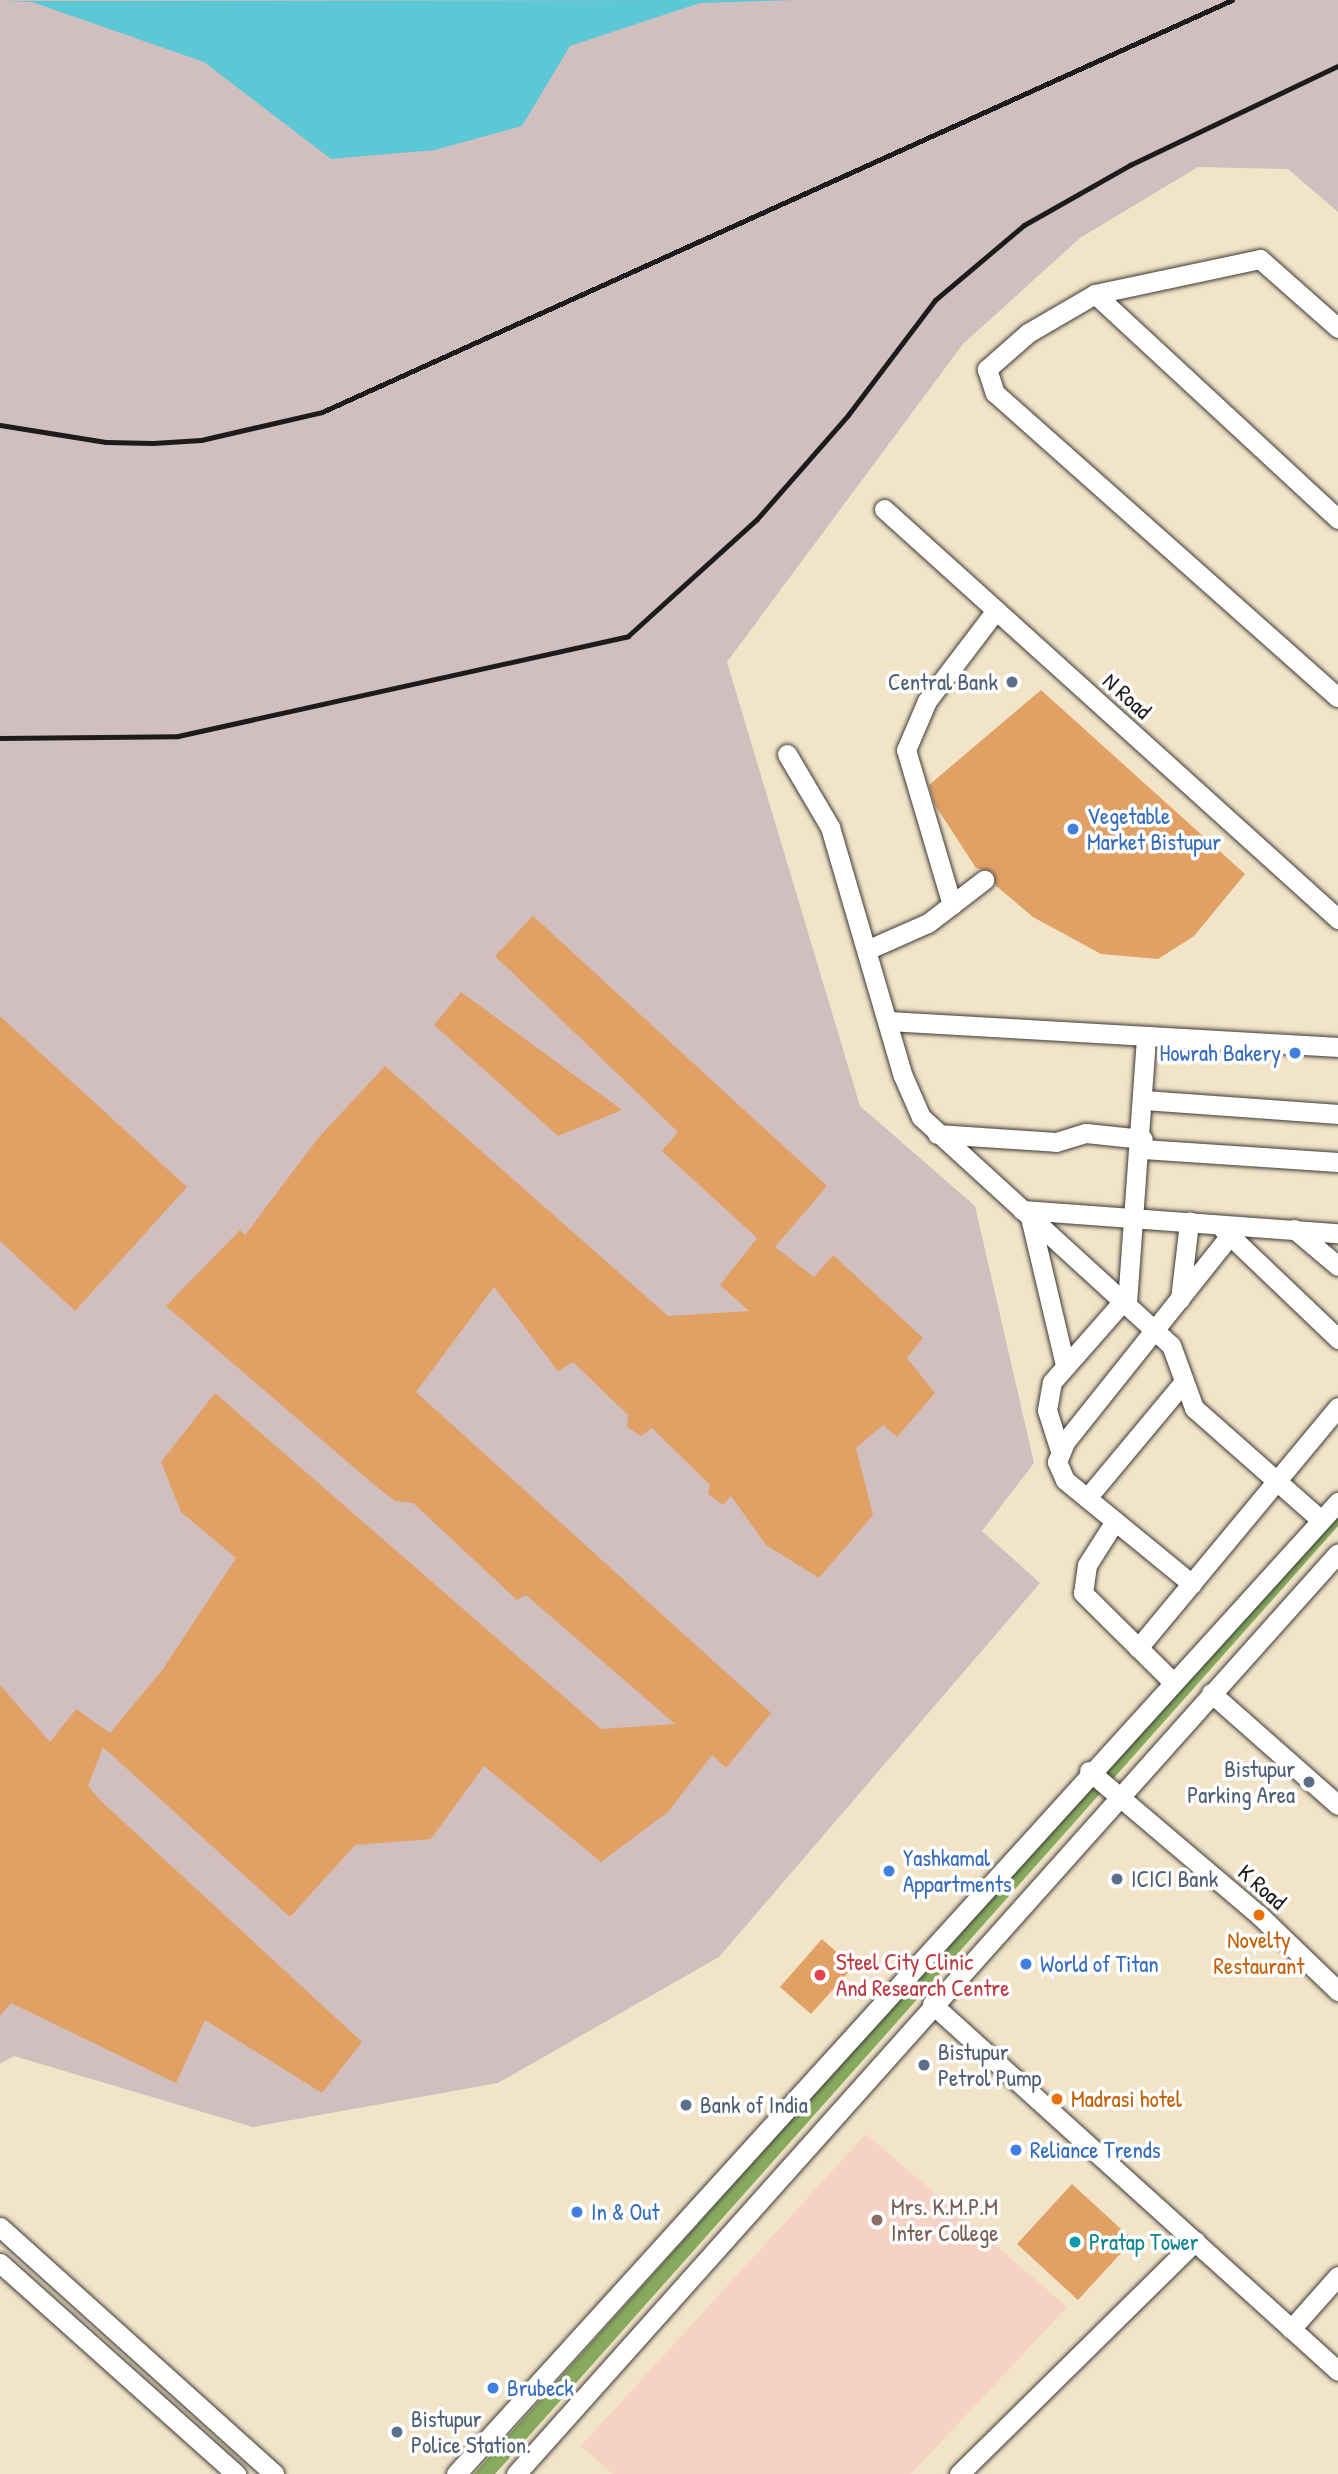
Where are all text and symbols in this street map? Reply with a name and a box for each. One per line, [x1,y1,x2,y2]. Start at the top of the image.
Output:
street label: N Road [1097,667,1157,725]
place label: Central Bank [888,668,998,696]
marker: Central Bank [1004,674,1020,690]
place label: Vegetable Market Bistupur [1087,802,1221,856]
marker: Vegetable Market Bistupur [1065,821,1081,837]
place label: Howrah Bakery [1160,1039,1281,1067]
marker: Howrah Bakery [1287,1045,1303,1061]
place label: Bistupur Parking Area [1187,1755,1295,1809]
marker: Bistupur Parking Area [1301,1774,1317,1790]
place label: Yashkamal Appartments [903,1844,1012,1898]
street label: K Road [1232,1859,1292,1915]
marker: Yashkamal Appartments [881,1863,897,1879]
place label: ICICI Bank [1131,1865,1218,1893]
marker: ICICI Bank [1109,1871,1125,1887]
marker: Novelty Restaurant [1251,1907,1267,1923]
place label: Novelty Restaurant [1214,1926,1304,1980]
place label: Steel City Clinic And Research Centre [836,1948,1009,2002]
place label: World of Titan [1040,1950,1159,1978]
marker: World of Titan [1018,1956,1034,1972]
marker: Steel City Clinic And Research Centre [810,1965,830,1985]
place label: Bistupur Petrol Pump [938,2038,1041,2092]
marker: Bistupur Petrol Pump [916,2057,932,2073]
place label: Madrasi hotel [1071,2085,1182,2113]
place label: Bank of India [700,2091,808,2119]
marker: Madrasi hotel [1049,2091,1065,2107]
marker: Bank of India [678,2097,694,2113]
place label: Reliance Trends [1030,2136,1161,2164]
marker: Reliance Trends [1008,2142,1024,2158]
place label: Mrs. K.M.P.M Inter College [891,2193,998,2247]
place label: In & Out [591,2198,659,2226]
marker: In & Out [569,2204,585,2220]
marker: Mrs. K.M.P.M Inter College [869,2212,885,2228]
place label: Pratap Tower [1089,2228,1199,2256]
marker: Pratap Tower [1067,2234,1083,2250]
place label: Brubeck [507,2374,574,2402]
marker: Brubeck [485,2380,501,2396]
place label: Bistupur Police Station. [411,2405,531,2459]
marker: Bistupur Police Station. [389,2424,405,2440]

